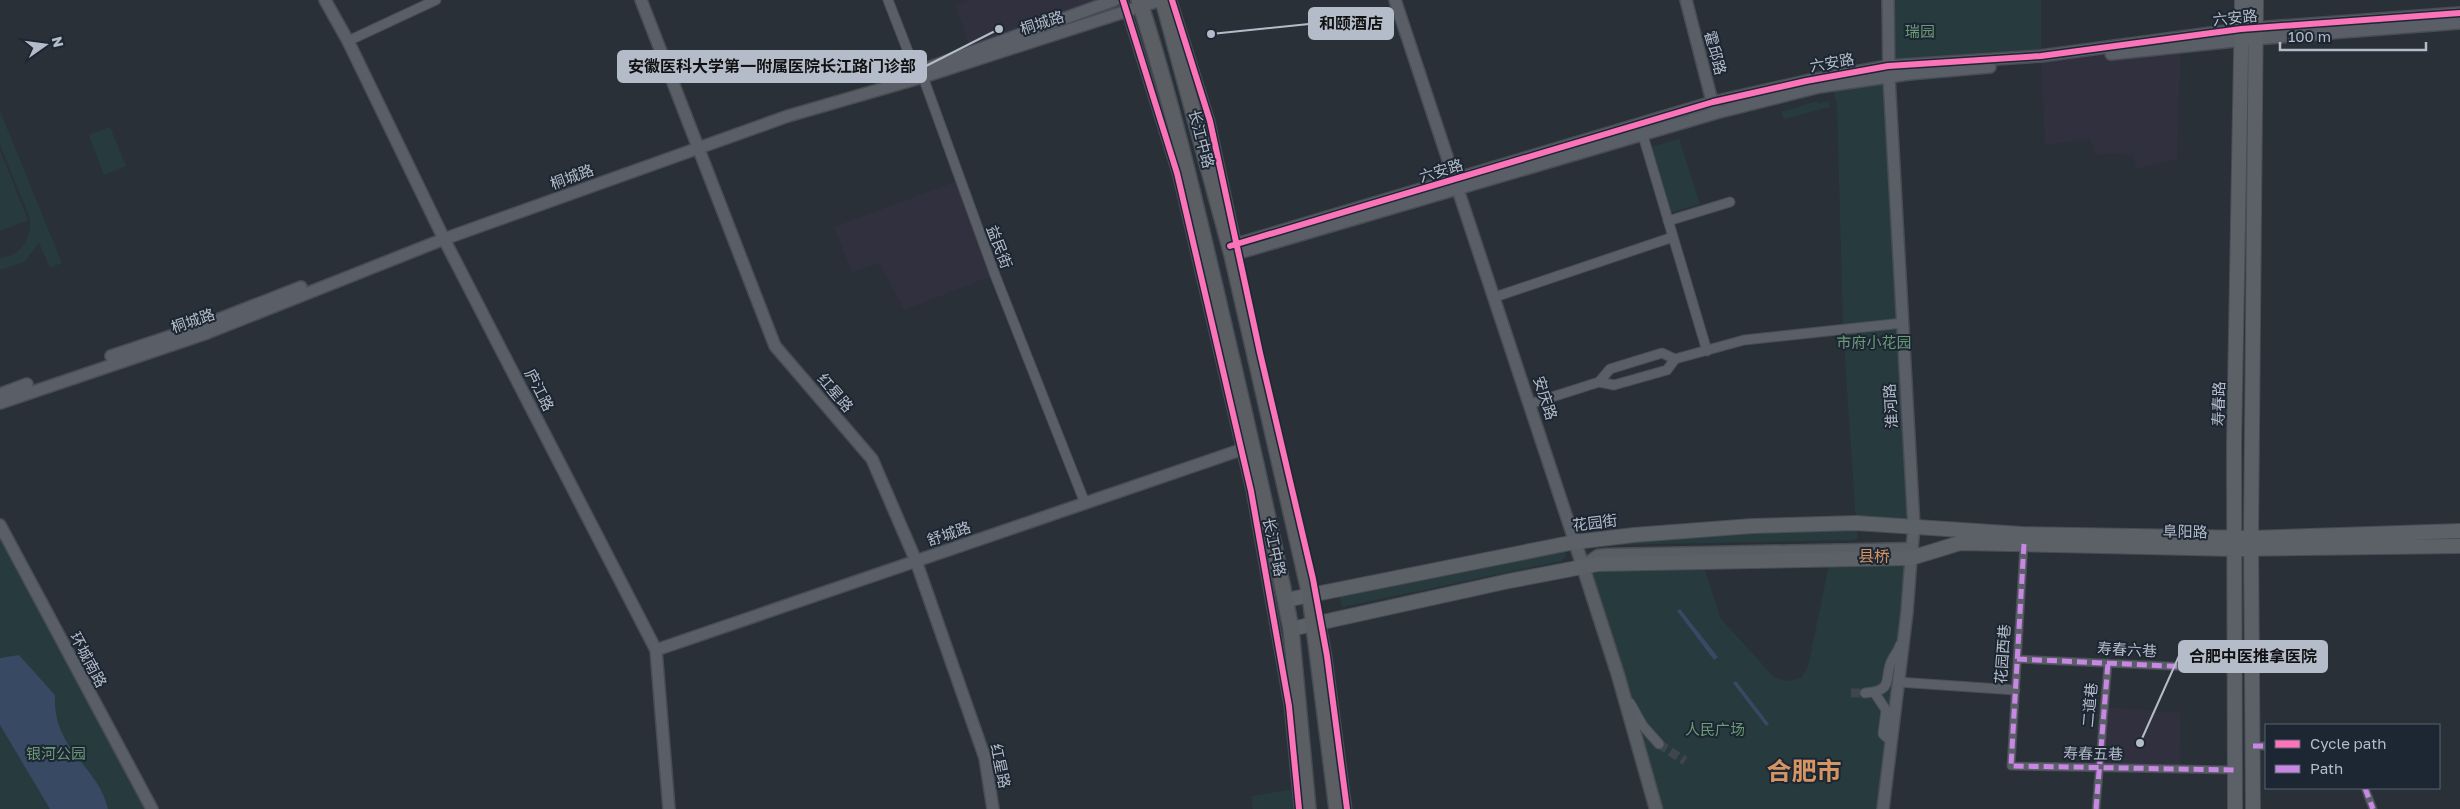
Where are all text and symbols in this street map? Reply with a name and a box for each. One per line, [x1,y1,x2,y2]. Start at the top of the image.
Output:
street label: 六安路 [2212,6,2258,28]
street label: 桐城路 [1018,7,1066,38]
callout: 和颐酒店 [1309,8,1393,39]
text: 和颐酒店 [1319,13,1383,33]
north arrow [20,20,70,70]
scale bar [2280,20,2426,52]
park label: 瑞园 [1905,22,1935,40]
text: 100 m [2288,27,2331,45]
street label: 霍邱路 [1701,29,1730,77]
text: N [49,35,68,49]
street label: 六安路 [1808,49,1856,75]
callout: 安徽医科大学第一附属医院长江路门诊部 [618,51,926,82]
text: 安徽医科大学第一附属医院长江路门诊部 [628,56,916,76]
street label: 长江中路 [1186,107,1218,170]
street label: 六安路 [1417,155,1465,185]
street label: 桐城路 [547,160,596,192]
street label: 益民街 [983,222,1016,271]
street label: 桐城路 [168,304,217,336]
park label: 市府小花园 [1836,333,1912,351]
street label: 庐江路 [522,365,558,414]
street label: 红星路 [814,369,857,415]
street label: 安庆路 [1530,374,1561,422]
street label: 寿春路 [2209,381,2227,427]
street label: 淮河路 [1880,383,1900,429]
street label: 花园街 [1571,510,1618,534]
street label: 长江中路 [1260,516,1290,578]
street label: 舒城路 [924,517,973,549]
street label: 阜阳路 [2162,522,2208,540]
district label: 县桥 [1858,546,1890,566]
street label: 花园西巷 [1991,623,2013,684]
street label: 环城南路 [67,629,111,690]
street label: 寿春六巷 [2097,638,2157,660]
callout: 合肥中医推拿医院 [2179,641,2327,672]
text: 合肥中医推拿医院 [2189,646,2317,666]
street label: 二道巷 [2078,682,2100,728]
park label: 人民广场 [1685,720,1745,738]
legend [2265,724,2440,789]
text: Cycle path [2310,734,2386,752]
street label: 红星路 [987,742,1014,790]
street label: 寿春五巷 [2063,743,2123,763]
park label: 银河公园 [26,744,86,762]
district label: 合肥市 [1766,755,1842,786]
text: Path [2310,759,2343,777]

